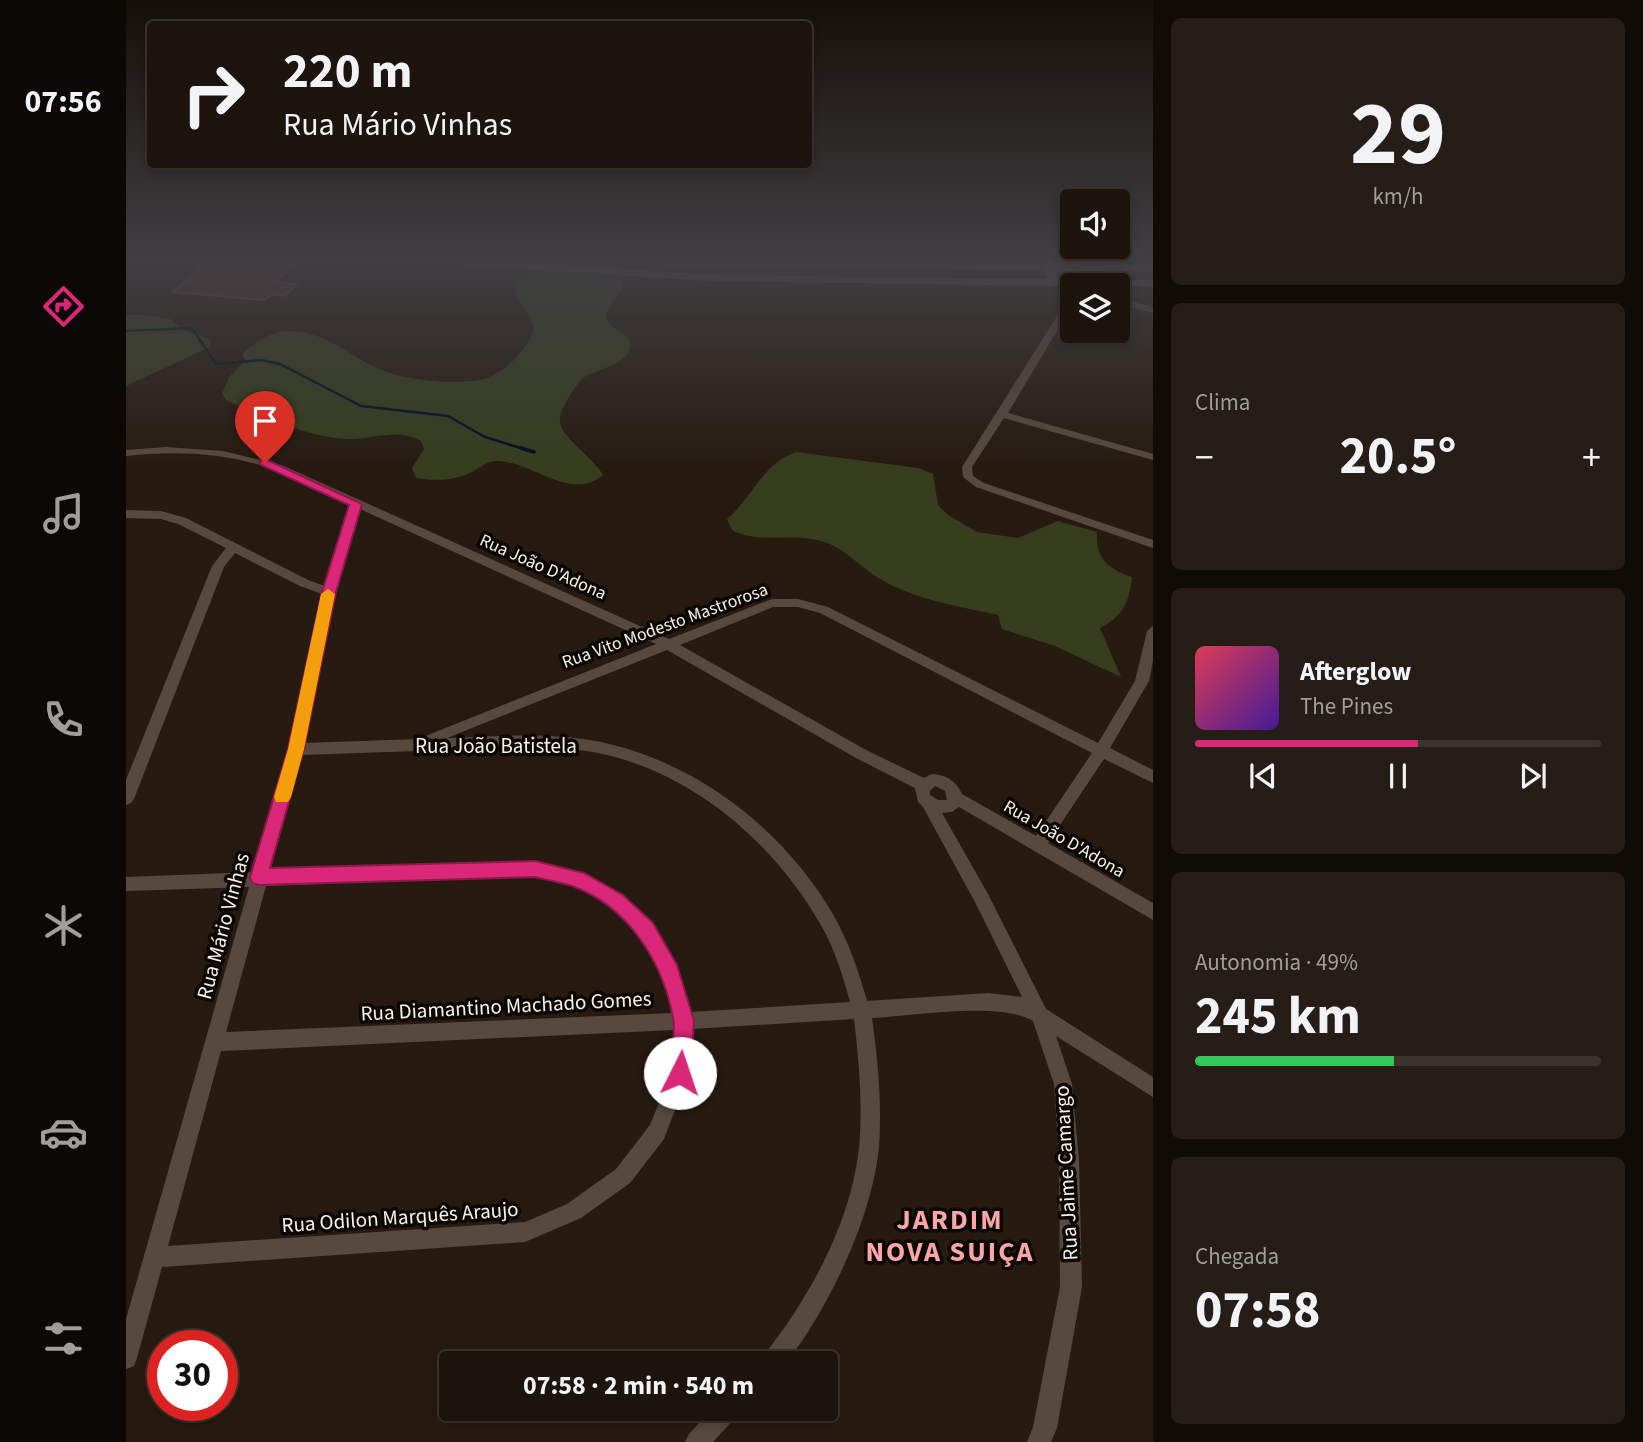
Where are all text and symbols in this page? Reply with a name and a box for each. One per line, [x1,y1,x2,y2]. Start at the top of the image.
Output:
text: 220 m [283,37,412,107]
icon: right [168,49,259,140]
text: 29 [1350,70,1446,199]
text: 07:56 [24,79,102,125]
text: Rua Mário Vinhas [283,102,512,148]
text: km/h [1372,180,1424,213]
map controls [1060,189,1130,343]
button: sound [1060,189,1130,259]
button: layers [1060,273,1130,343]
icon: directions [39,282,88,331]
text: Clima [1195,386,1250,419]
pin [235,391,295,463]
icon: arrive [246,402,284,440]
text: 20.5° [1340,420,1456,494]
text: − [1195,431,1214,485]
text: + [1582,431,1601,485]
icon: music [39,489,88,538]
street label: Rua João D'Adona [476,528,610,606]
street label: Rua Vito Modesto Mastrorosa [559,577,771,675]
text: Afterglow [1300,653,1411,690]
text: The Pines [1300,690,1393,723]
icon: phone [39,695,88,744]
street label: Rua João Batistela [415,731,577,761]
icon: previous [1244,757,1282,795]
icon: pause [1379,757,1417,795]
icon: next [1514,757,1552,795]
street label: Rua João D'Adona [999,794,1129,884]
street label: Rua Mário Vinhas [189,849,257,1002]
icon: climate [39,901,88,950]
text: Autonomia · 49% [1195,946,1358,979]
text: 245 km [1195,980,1361,1054]
street label: Rua Diamantino Machado Gomes [360,983,652,1029]
position arrow [643,1036,717,1110]
street label: Rua Jaime Camargo [1046,1085,1086,1261]
icon: car [39,1108,88,1157]
street label: Rua Odilon Marquês Araujo [280,1194,520,1240]
district label: JARDIM NOVA SUIÇA [865,1200,1035,1272]
text: Chegada [1195,1240,1279,1273]
text: 07:58 [1195,1274,1320,1348]
icon: filters [39,1314,88,1363]
speed limit sign: 30 [147,1330,238,1421]
text: 07:58 · 2 min · 540 m [523,1367,754,1404]

